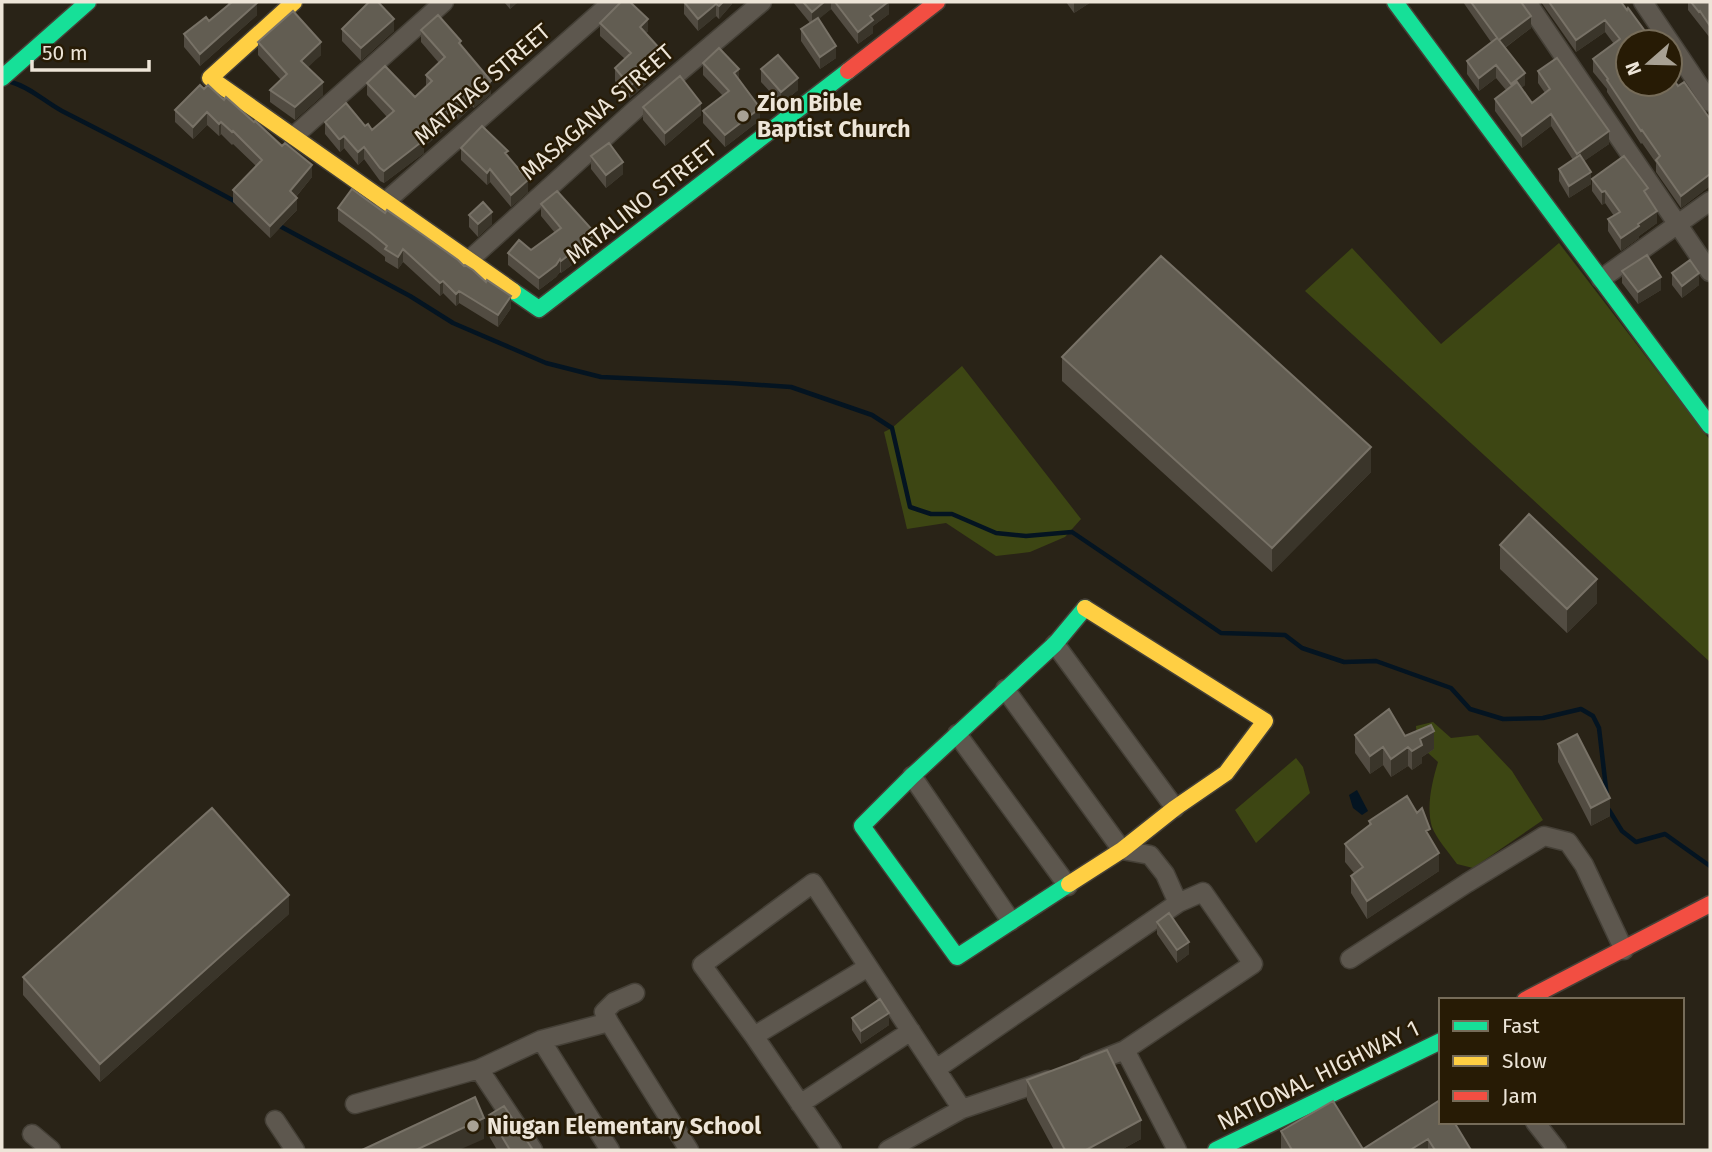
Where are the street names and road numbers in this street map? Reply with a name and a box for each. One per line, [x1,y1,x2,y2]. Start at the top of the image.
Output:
street label: MATATAG STREET [408,17,556,151]
street label: MASAGANA STREET [515,38,679,186]
street label: MATALINO STREET [560,134,722,270]
street label: NATIONAL HIGHWAY 1 [1212,1014,1424,1136]

